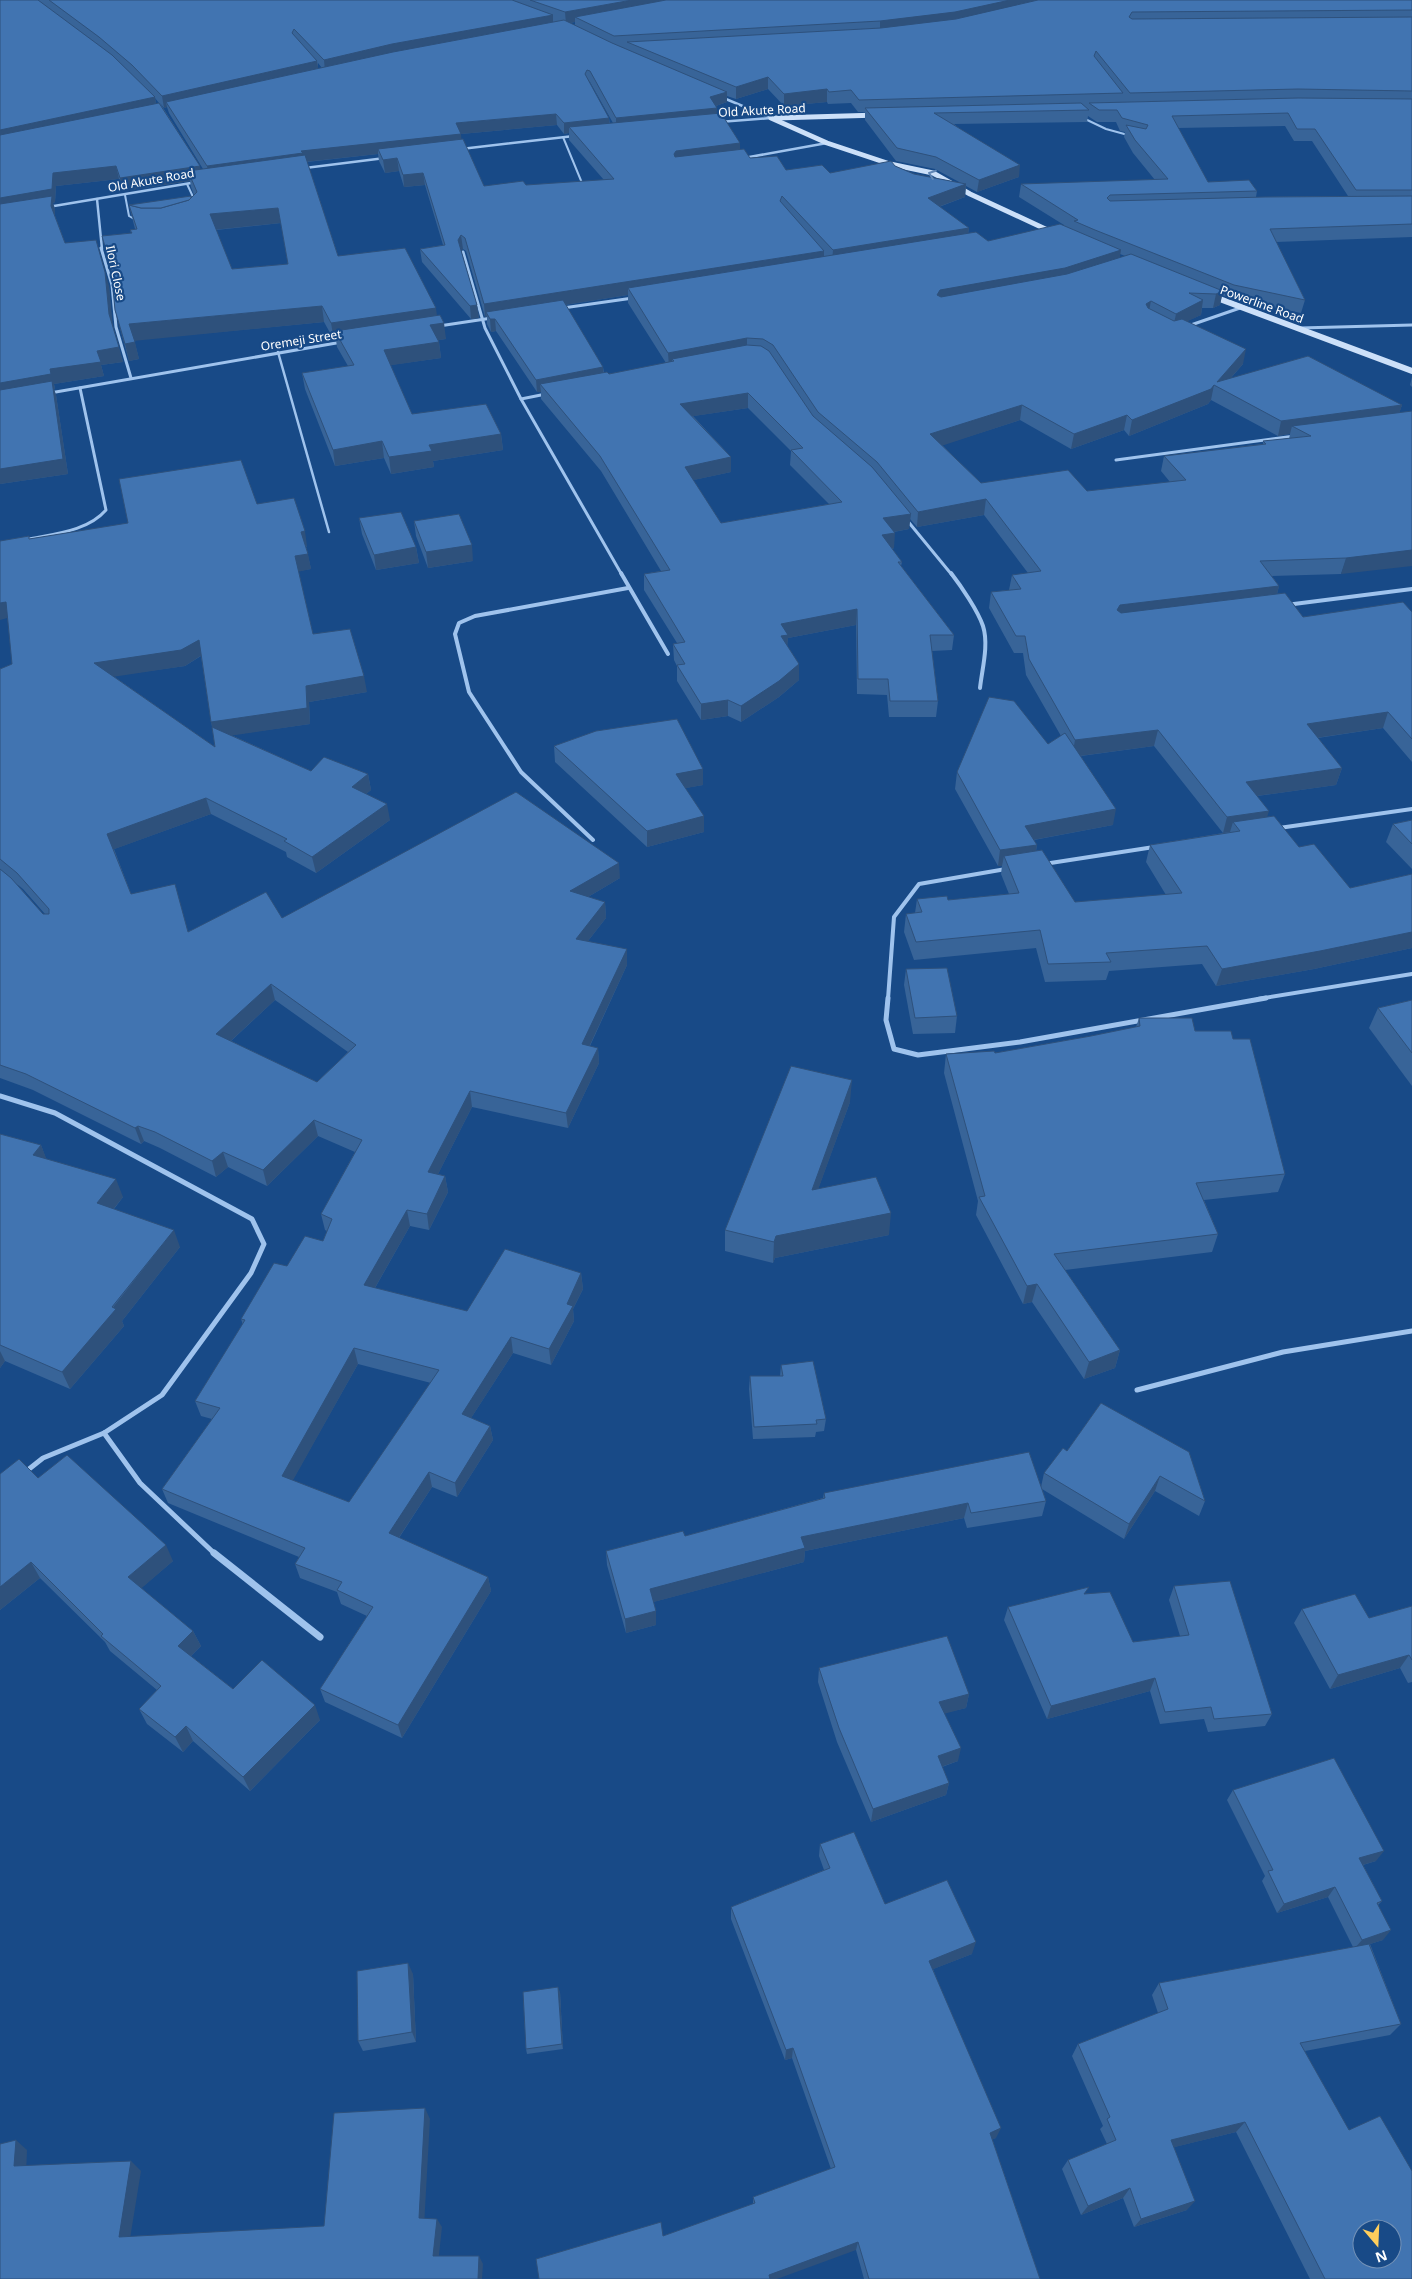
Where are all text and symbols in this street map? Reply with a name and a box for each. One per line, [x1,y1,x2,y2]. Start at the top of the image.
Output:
street label: Old Akute Road [718,99,806,121]
street label: Old Akute Road [106,164,196,196]
one-way arrow [928,170,937,180]
street label: Ilori Close [102,244,130,302]
street label: Powerline Road [1218,281,1306,327]
street label: Oremeji Street [259,325,343,355]
north arrow [1352,2219,1402,2269]
text: N [1373,2246,1390,2268]

